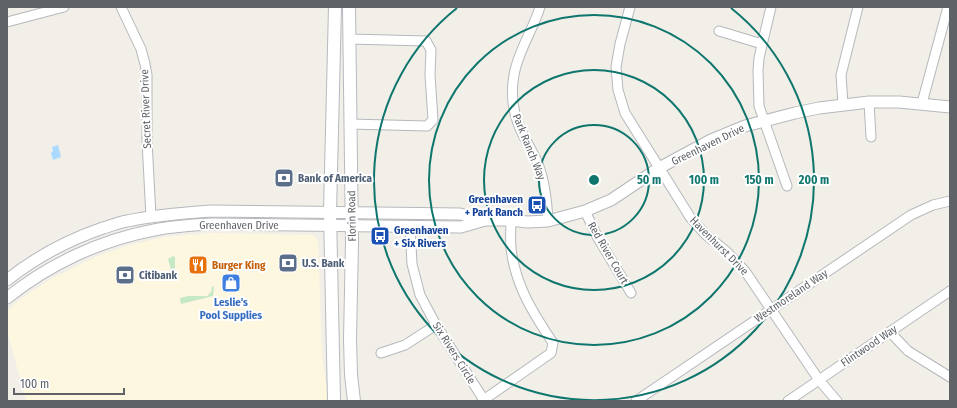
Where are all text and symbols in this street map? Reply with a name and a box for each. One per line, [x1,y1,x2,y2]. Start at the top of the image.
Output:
street label: Secret River Drive [138,69,154,149]
street label: Park Ranch Way [510,112,548,182]
street label: Greenhaven Drive [669,122,747,168]
bank icon: Bank of America [273,167,295,189]
place label: Bank of America [298,172,373,185]
centre of rings [587,173,601,187]
text: 50 m [637,173,661,187]
text: 100 m [689,173,719,187]
text: 150 m [744,173,774,187]
text: 200 m [798,173,829,187]
street label: Florin Road [345,190,359,242]
place label: Greenhaven + Park Ranch [465,193,523,219]
bus stop icon: Greenhaven + Park Ranch [526,194,548,216]
street label: Havenhurst Drive [687,214,751,278]
street label: Greenhaven Drive [199,219,279,232]
street label: Red River Court [585,220,631,287]
place label: Greenhaven + Six Rivers [394,224,449,250]
bus stop icon: Greenhaven + Six Rivers [369,225,391,247]
bank icon: U.S. Bank [277,252,299,274]
restaurant icon: Burger King [187,254,209,276]
place label: U.S. Bank [302,257,345,270]
place label: Burger King [212,259,266,272]
bank icon: Citibank [114,264,136,286]
street label: Westmoreland Way [752,267,830,325]
place label: Citibank [139,269,177,282]
shop icon: Leslie's Pool Supplies [220,272,242,294]
place label: Leslie's Pool Supplies [200,296,262,322]
street label: Six Rivers Circle [430,320,478,386]
street label: Flintwood Way [838,322,900,370]
scale bar [14,370,124,396]
text: 100 m [20,377,49,391]

